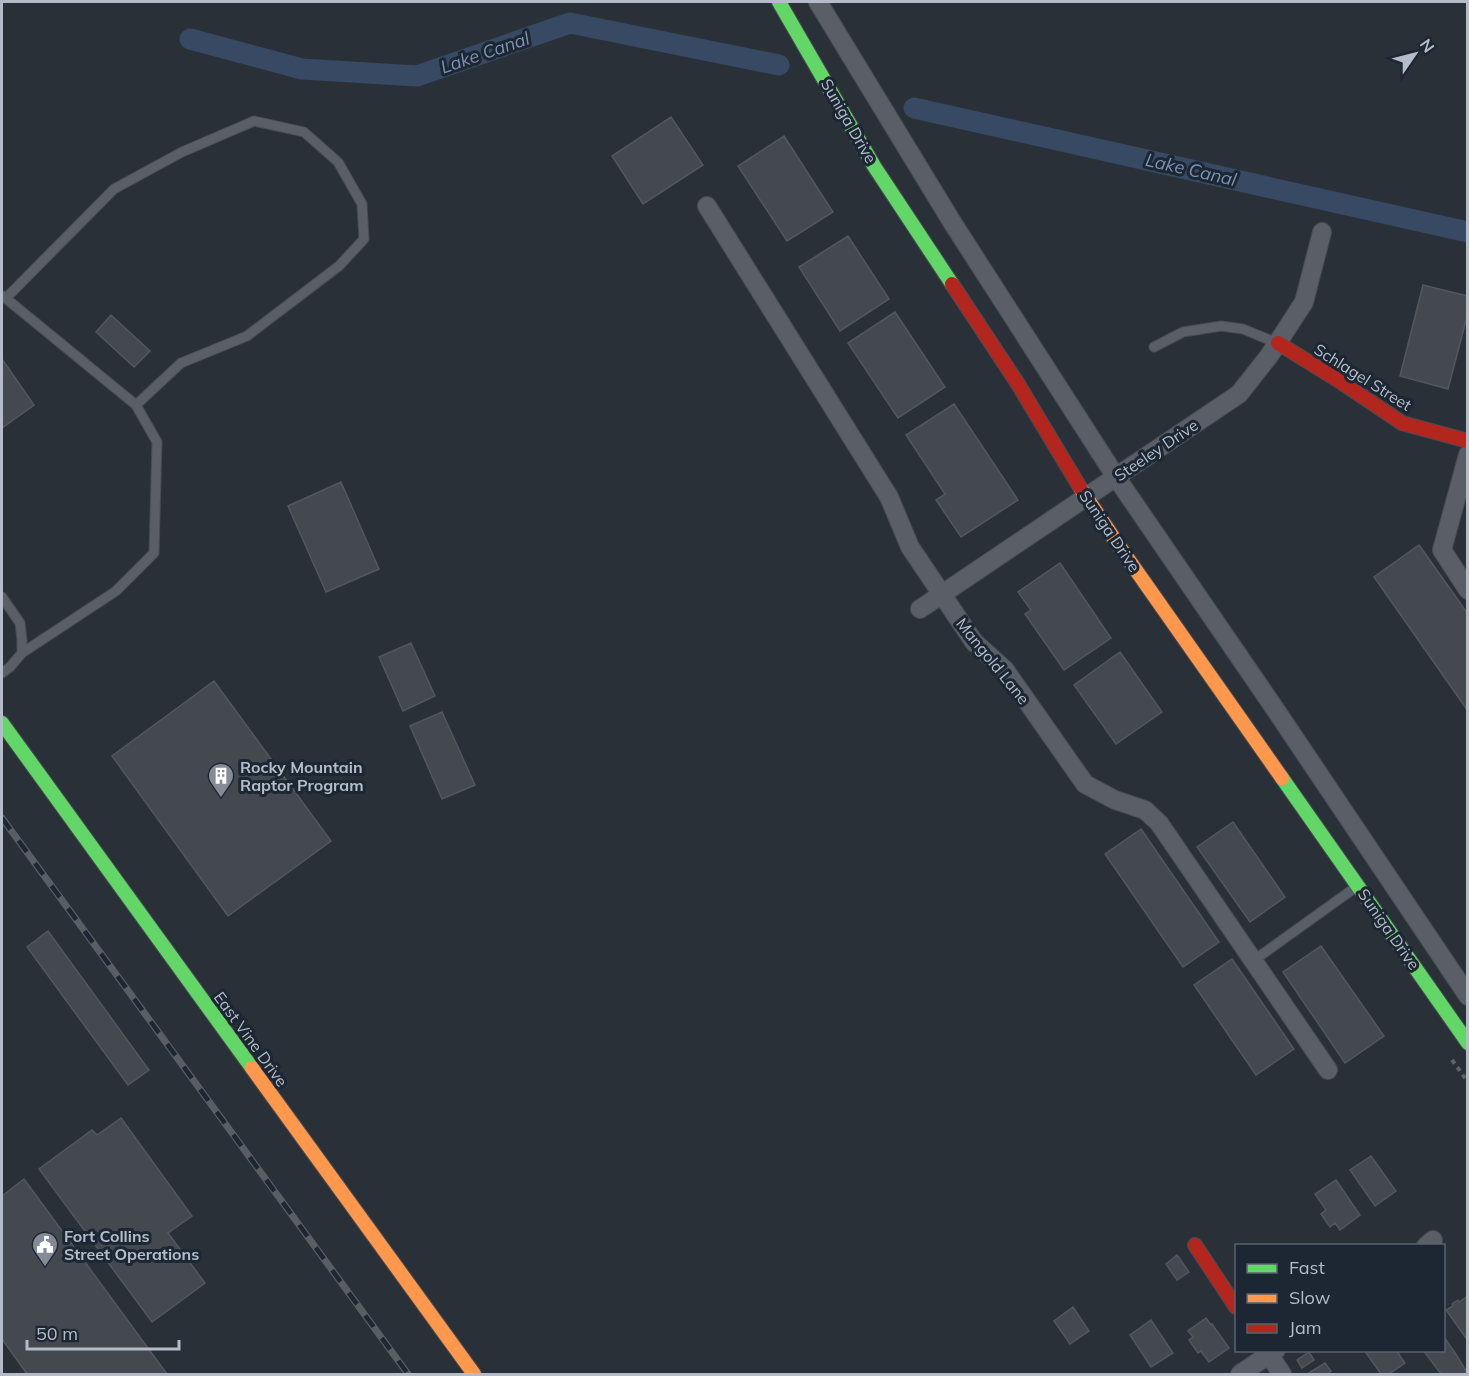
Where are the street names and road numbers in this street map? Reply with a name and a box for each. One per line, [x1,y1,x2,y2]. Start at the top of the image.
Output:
street label: Suniga Drive [817,75,881,167]
street label: Schlagel Street [1311,339,1416,415]
street label: Steeley Drive [1110,415,1202,485]
street label: Suniga Drive [1075,486,1145,576]
street label: Mangold Lane [952,614,1034,708]
street label: Suniga Drive [1354,885,1424,973]
street label: East Vine Drive [210,988,292,1090]

